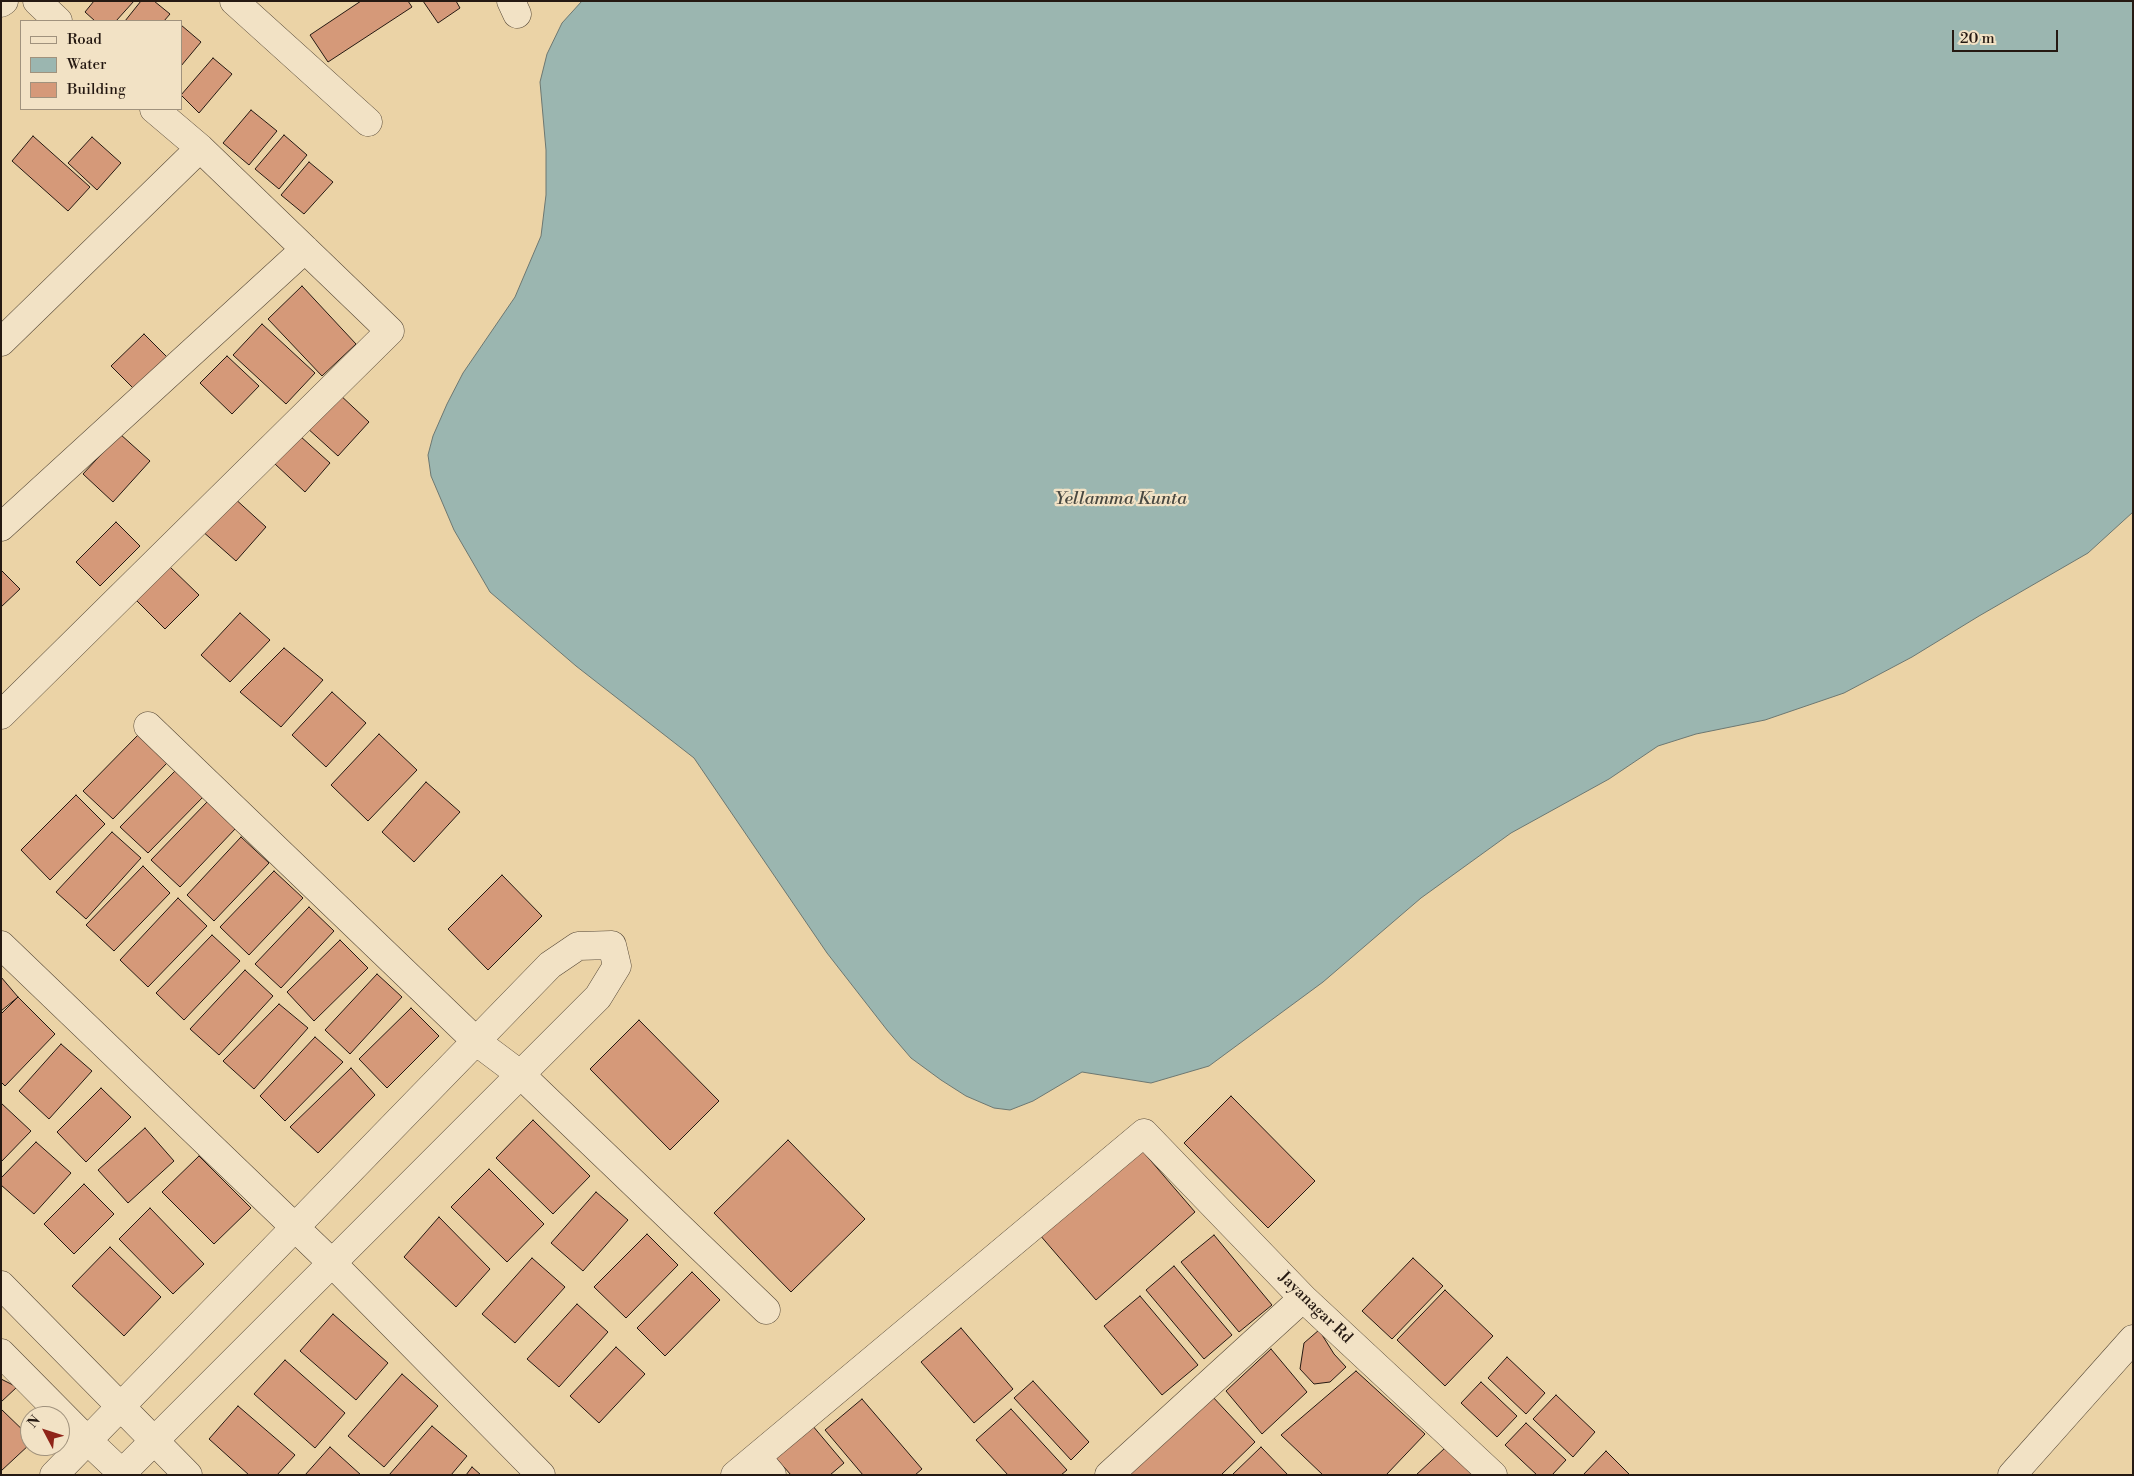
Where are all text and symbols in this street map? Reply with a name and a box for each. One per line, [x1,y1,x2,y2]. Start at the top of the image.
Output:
legend [20,20,182,110]
scale bar [1954,20,2060,52]
text: 20 m [1960,29,1995,48]
text: Road [67,30,102,49]
text: Water [67,55,106,74]
text: Building [67,80,126,99]
water label: Yellamma Kunta [1055,489,1187,511]
street label: Jayanagar Rd [1274,1268,1356,1348]
north arrow [20,1406,70,1456]
text: N [24,1412,45,1432]

